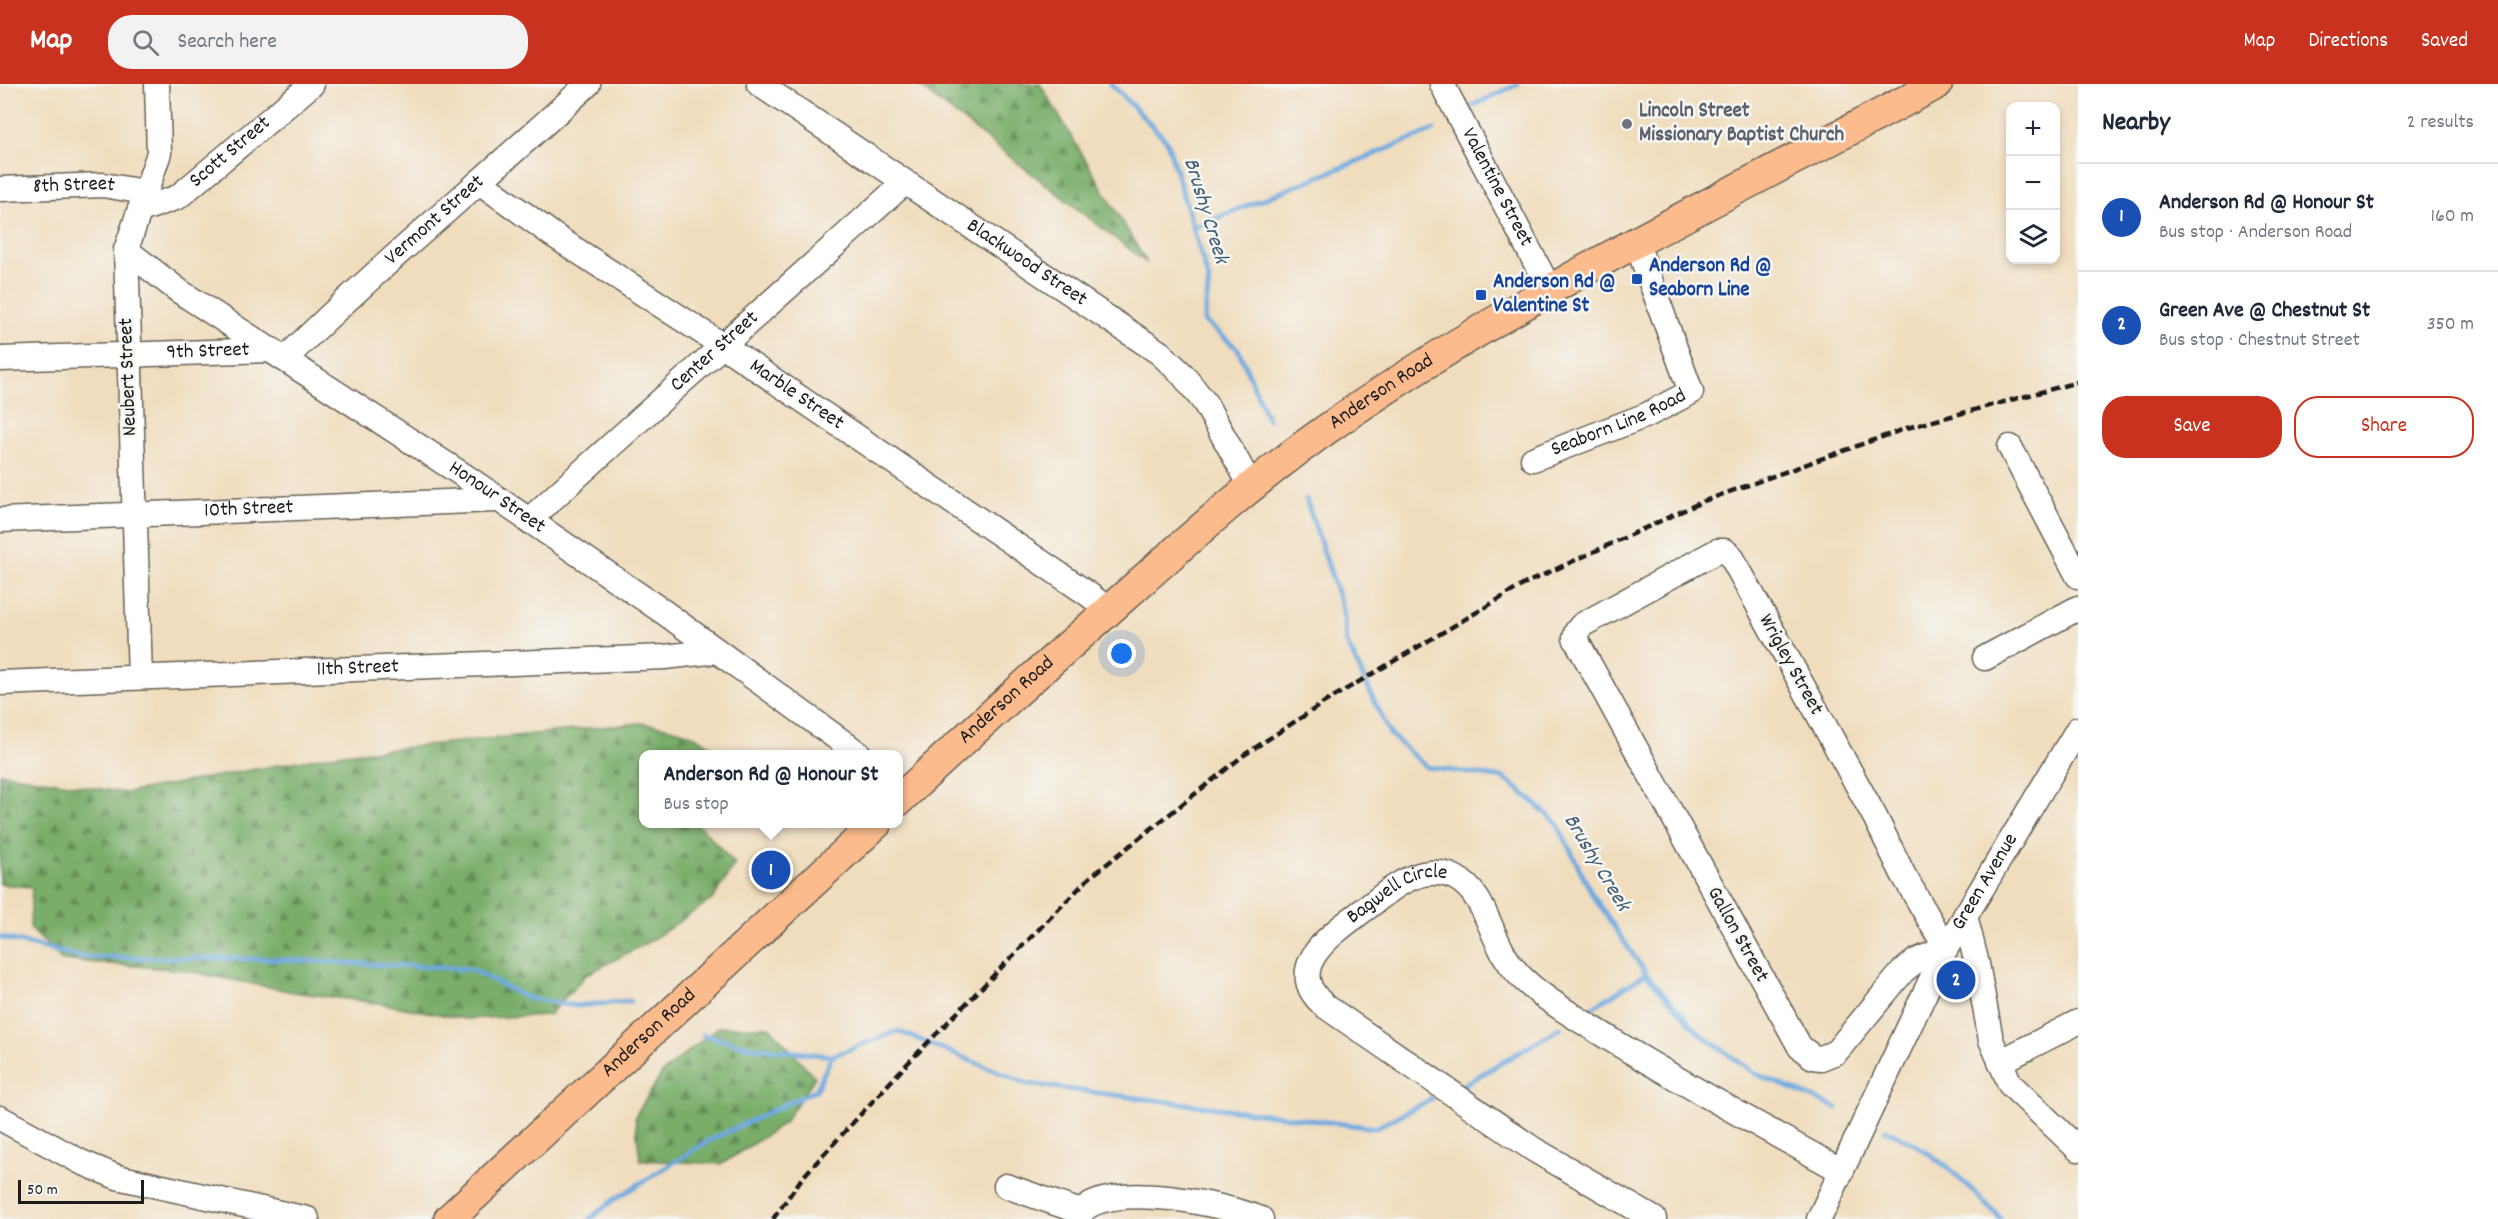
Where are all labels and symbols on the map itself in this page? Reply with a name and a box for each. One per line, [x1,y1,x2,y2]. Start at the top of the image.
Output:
place label: Lincoln Street Missionary Baptist Church [1639,97,1844,151]
street label: Scott Street [183,109,278,196]
marker: Lincoln Street Missionary Baptist Church [1620,117,1634,131]
street label: Valentine Street [1453,123,1540,253]
water label: Brushy Creek [1174,154,1236,269]
street label: Vermont Street [379,168,492,273]
street label: 8th Street [33,170,117,203]
street label: Blackwood Street [960,212,1093,315]
place label: Anderson Rd @ Seaborn Line [1649,252,1771,306]
place label: Anderson Rd @ Valentine St [1493,268,1615,322]
marker: Anderson Rd @ Seaborn Line [1630,272,1644,286]
marker: Anderson Rd @ Valentine St [1474,288,1488,302]
street label: Center Street [664,304,766,400]
street label: Neubert Street [112,317,146,437]
street label: 9th Street [166,336,250,368]
street label: Anderson Road [1323,347,1440,438]
street label: Marble Street [742,352,850,439]
street label: Seaborn Line Road [1547,382,1692,466]
street label: Honour Street [442,454,551,542]
street label: 10th Street [204,493,294,527]
street label: Wrigley Street [1750,609,1830,721]
your location [1107,639,1136,668]
street label: Anderson Road [952,649,1062,752]
street label: 11th Street [316,652,400,686]
water label: Brushy Creek [1555,808,1638,919]
street label: Green Avenue [1945,828,2027,937]
pin: 1 [752,848,790,892]
street label: Bagwell Circle [1341,858,1450,932]
street label: Gallon Street [1698,882,1776,989]
pin: 2 [1936,958,1976,1002]
street label: Anderson Road [595,982,704,1085]
scale bar [18,1177,144,1204]

